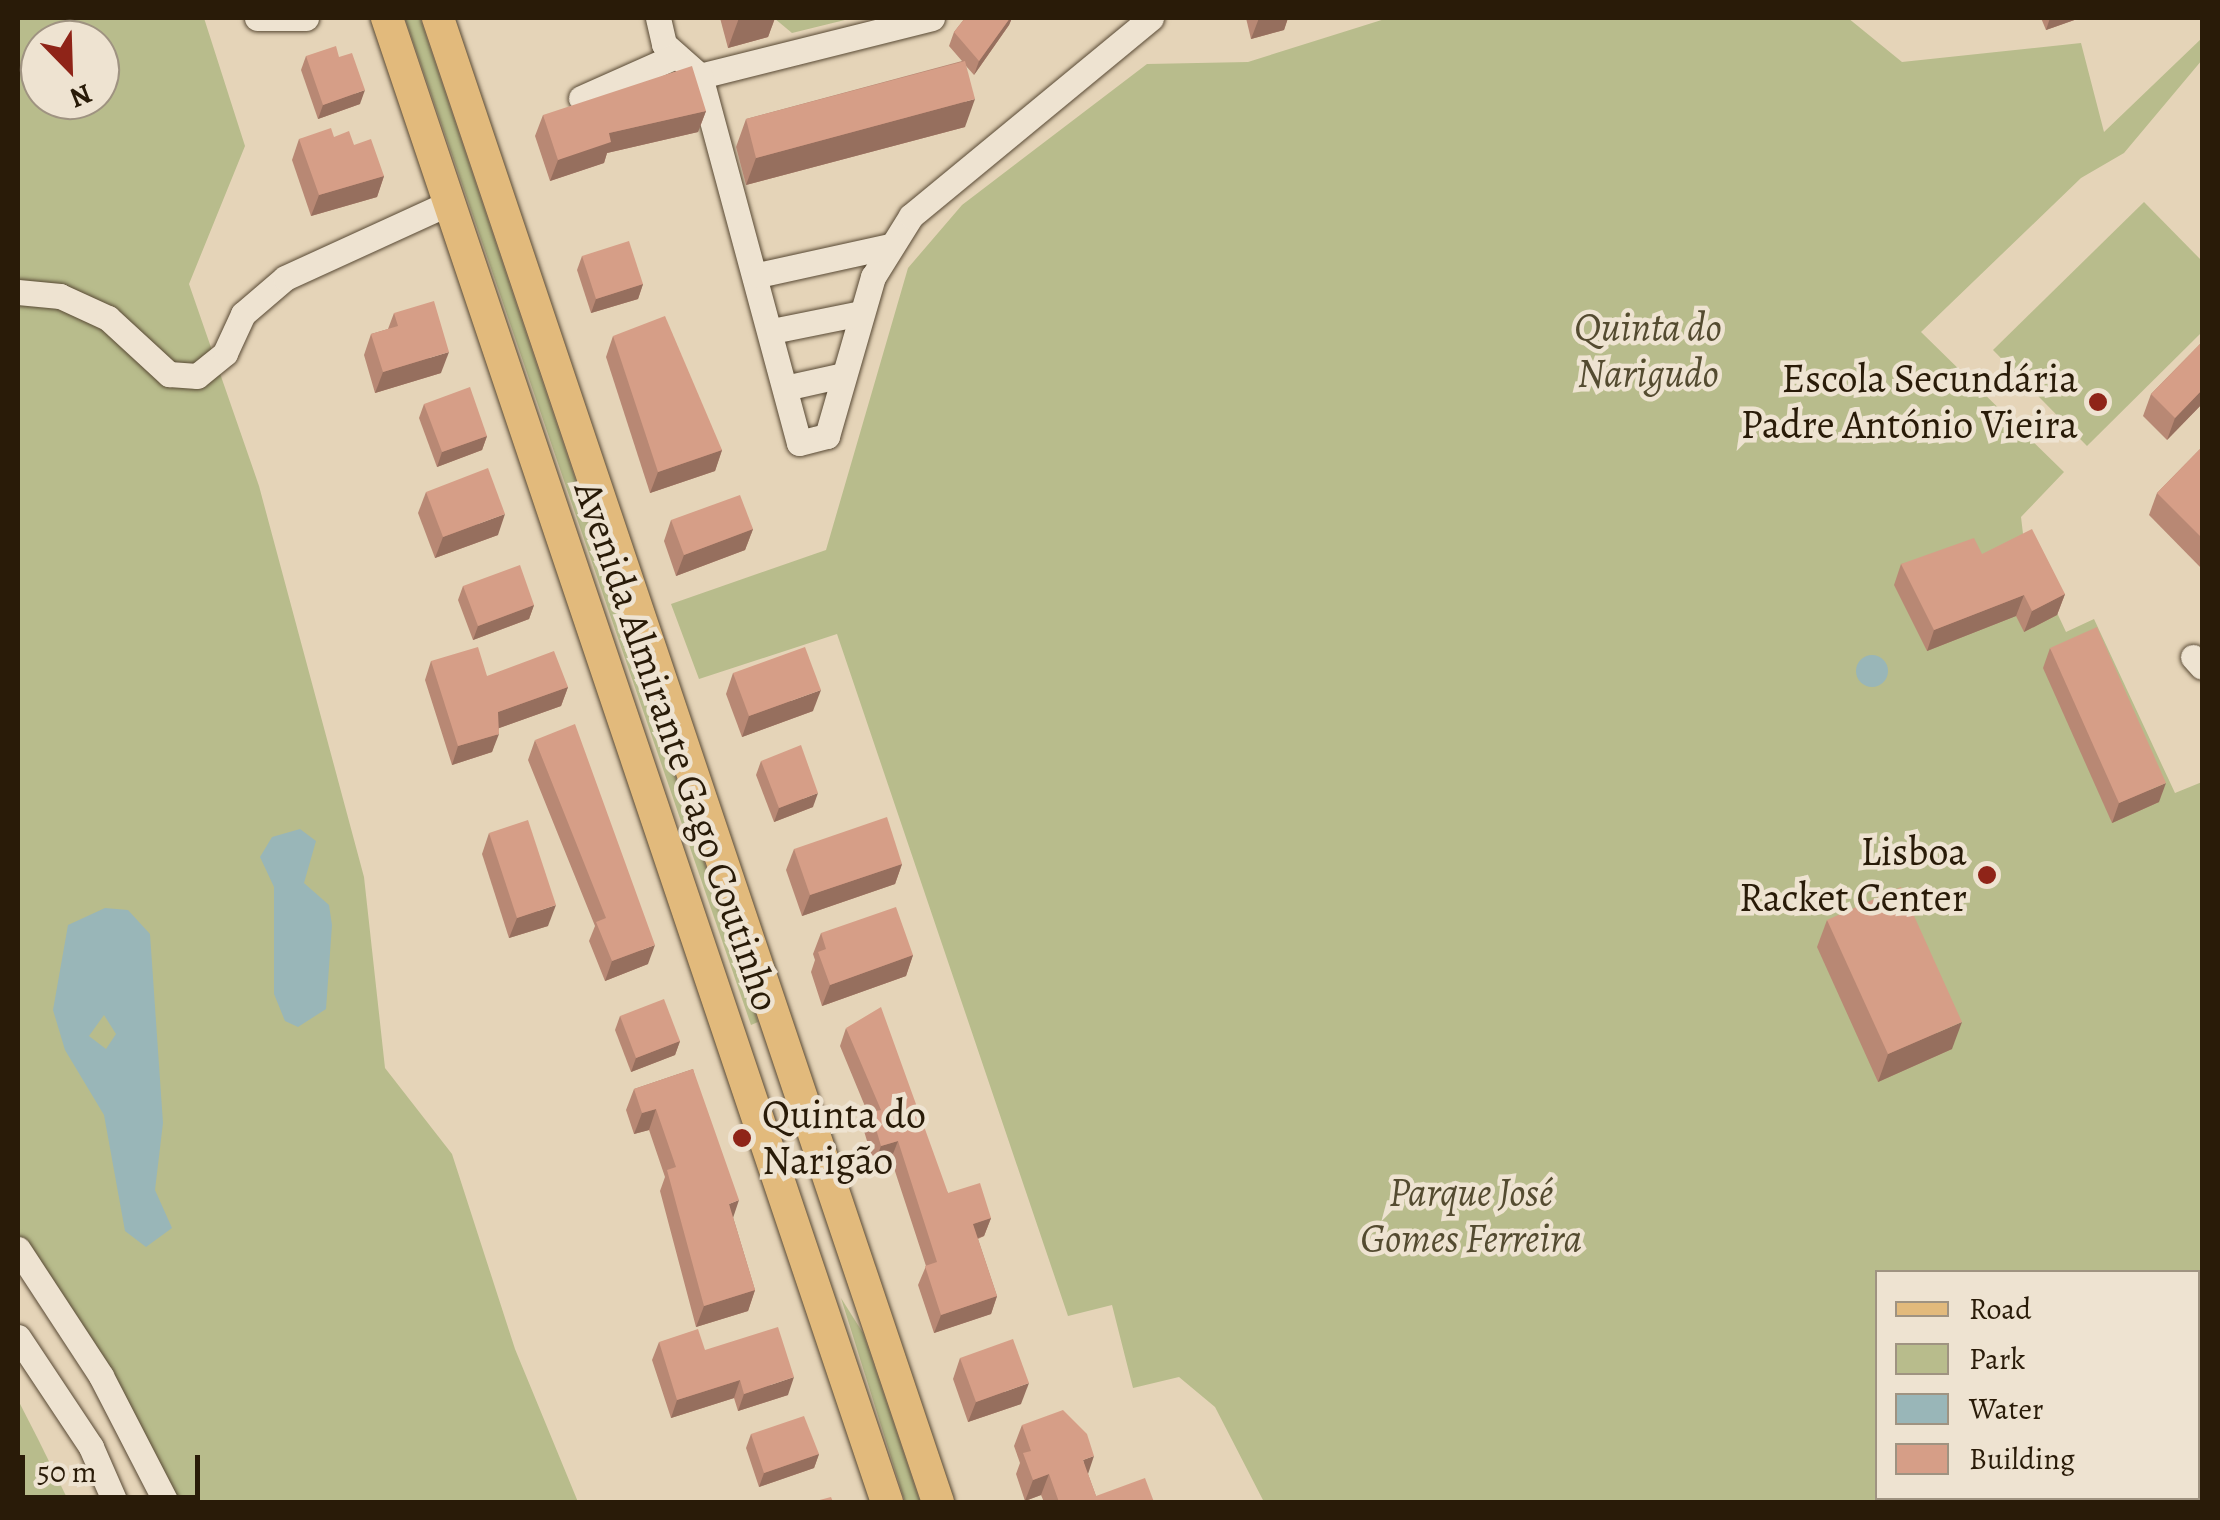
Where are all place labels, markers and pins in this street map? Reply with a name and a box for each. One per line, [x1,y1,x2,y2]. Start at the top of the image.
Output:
place label: Escola Secundária Padre António Vieira [1740,355,2078,449]
marker: Escola Secundária Padre António Vieira [2087,391,2109,413]
place label: Lisboa Racket Center [1739,828,1967,922]
marker: Lisboa Racket Center [1976,864,1998,886]
place label: Quinta do Narigão [762,1091,926,1185]
marker: Quinta do Narigão [731,1127,753,1149]

